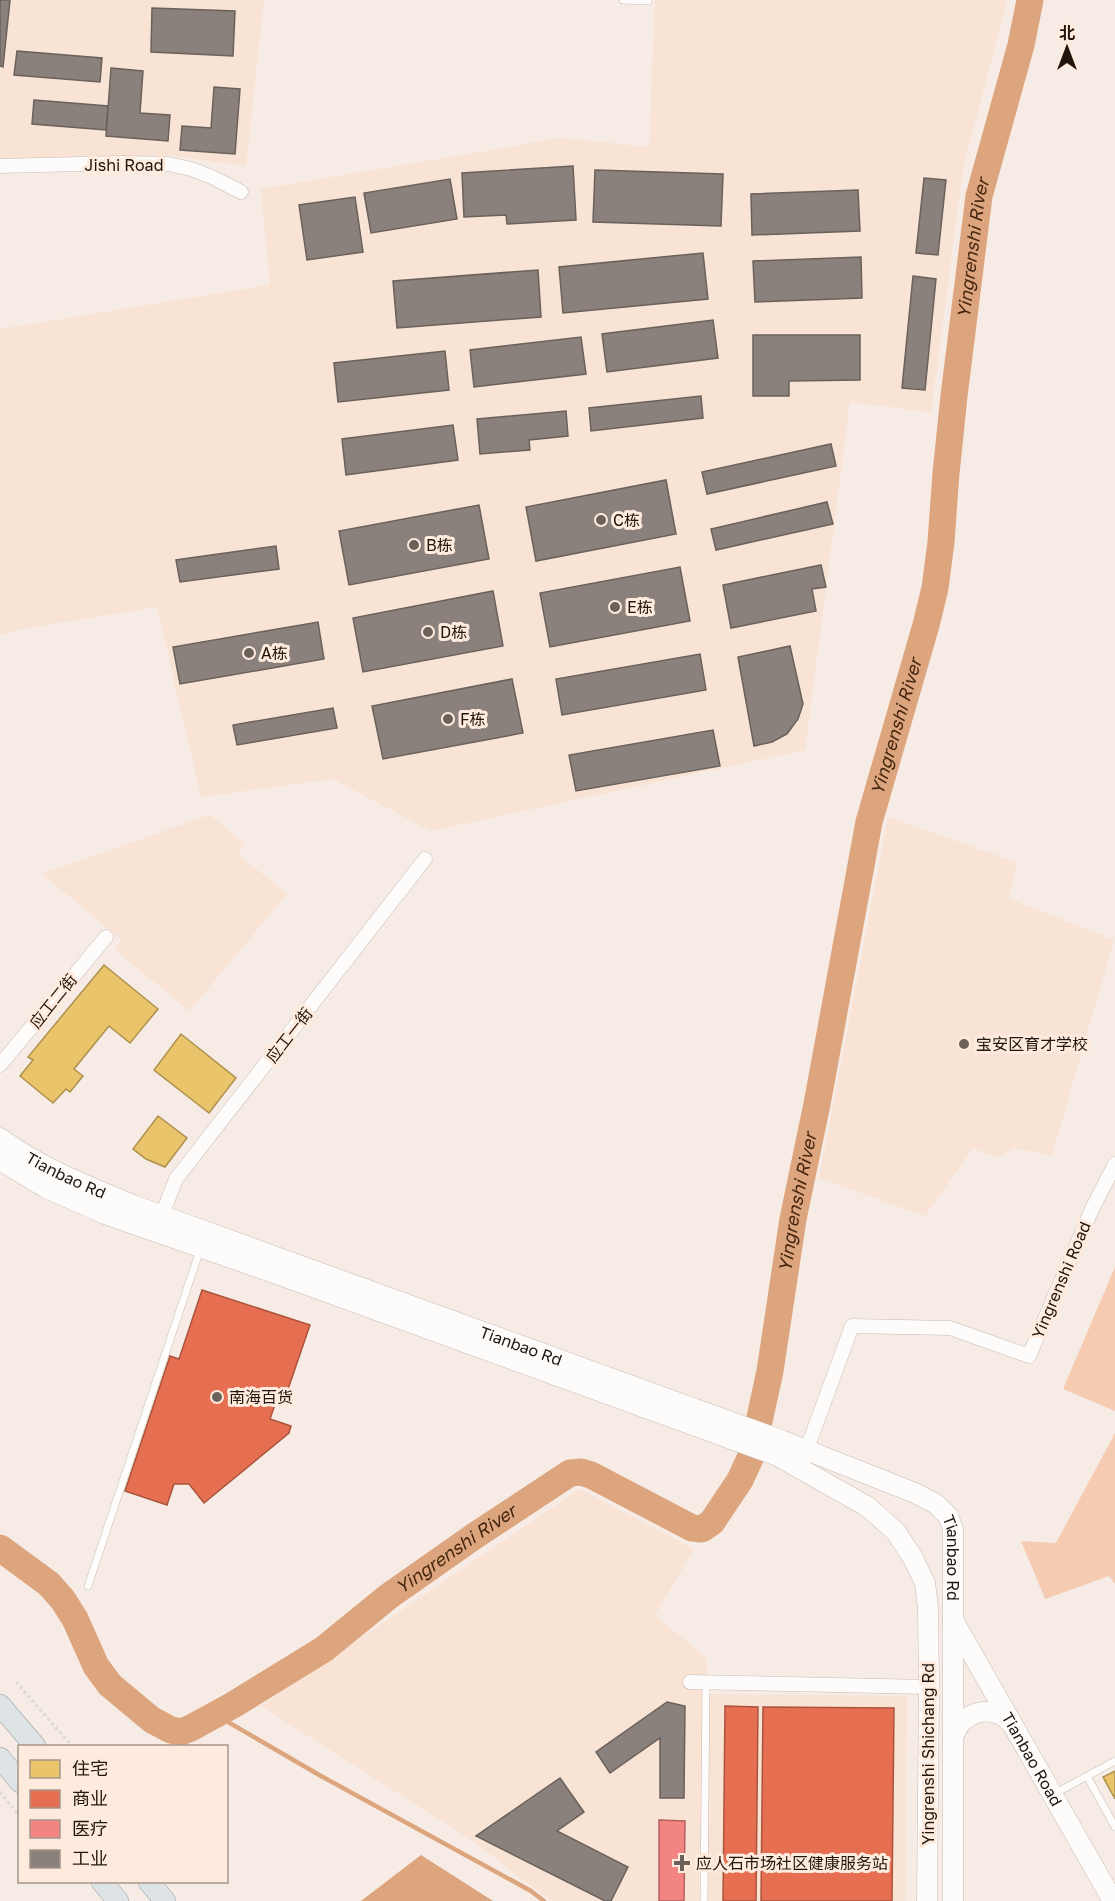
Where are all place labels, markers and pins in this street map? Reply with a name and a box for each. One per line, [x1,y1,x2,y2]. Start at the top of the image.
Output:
place label: C栋 [613,510,640,530]
marker: C栋 [594,513,608,527]
place label: B栋 [426,535,453,555]
marker: B栋 [407,538,421,552]
place label: E栋 [627,597,653,617]
marker: E栋 [608,600,622,614]
place label: D栋 [440,622,467,642]
marker: D栋 [421,625,435,639]
place label: A栋 [261,643,288,663]
marker: A栋 [242,646,256,660]
place label: F栋 [460,709,486,729]
marker: F栋 [441,712,455,726]
place label: 宝安区育才学校 [976,1034,1088,1054]
marker: 宝安区育才学校 [957,1037,971,1051]
place label: 南海百货 [229,1387,293,1407]
marker: 南海百货 [210,1390,224,1404]
place label: 应人石市场社区健康服务站 [696,1853,888,1873]
marker: 应人石市场社区健康服务站 [673,1854,691,1872]

